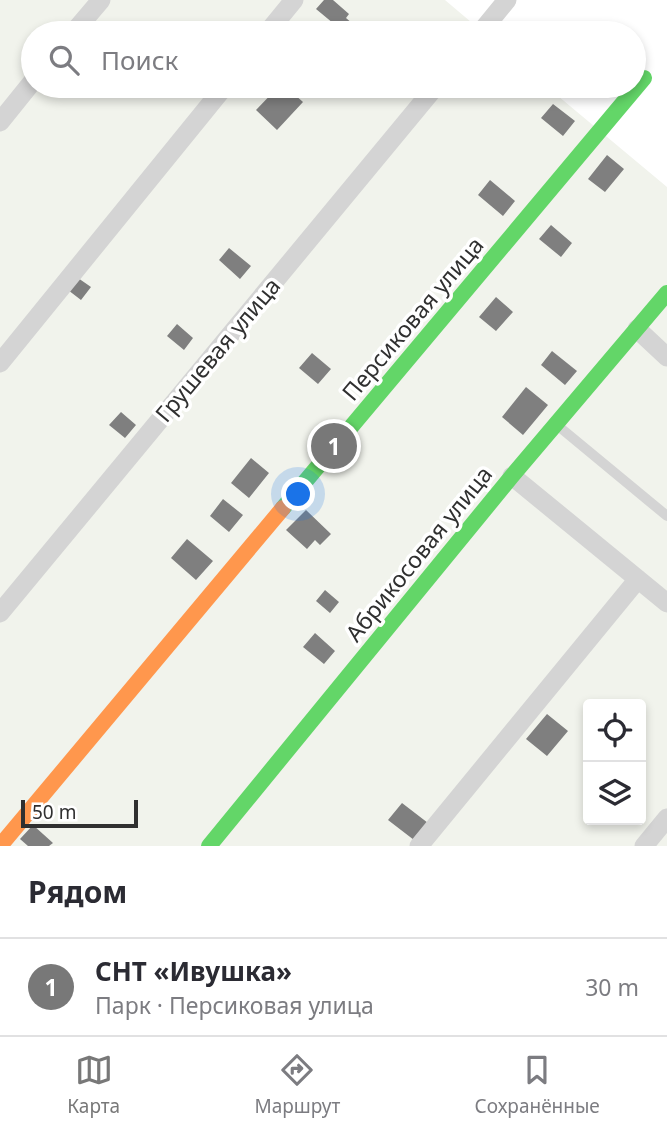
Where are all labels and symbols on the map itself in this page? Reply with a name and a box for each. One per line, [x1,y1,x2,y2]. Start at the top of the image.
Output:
street label: Персиковая улица [334,230,490,407]
street label: Грушевая улица [147,270,287,428]
pin: 1 [311,420,357,472]
street label: Абрикосовая улица [337,459,499,648]
your location [281,477,315,511]
scale bar [21,797,138,829]

